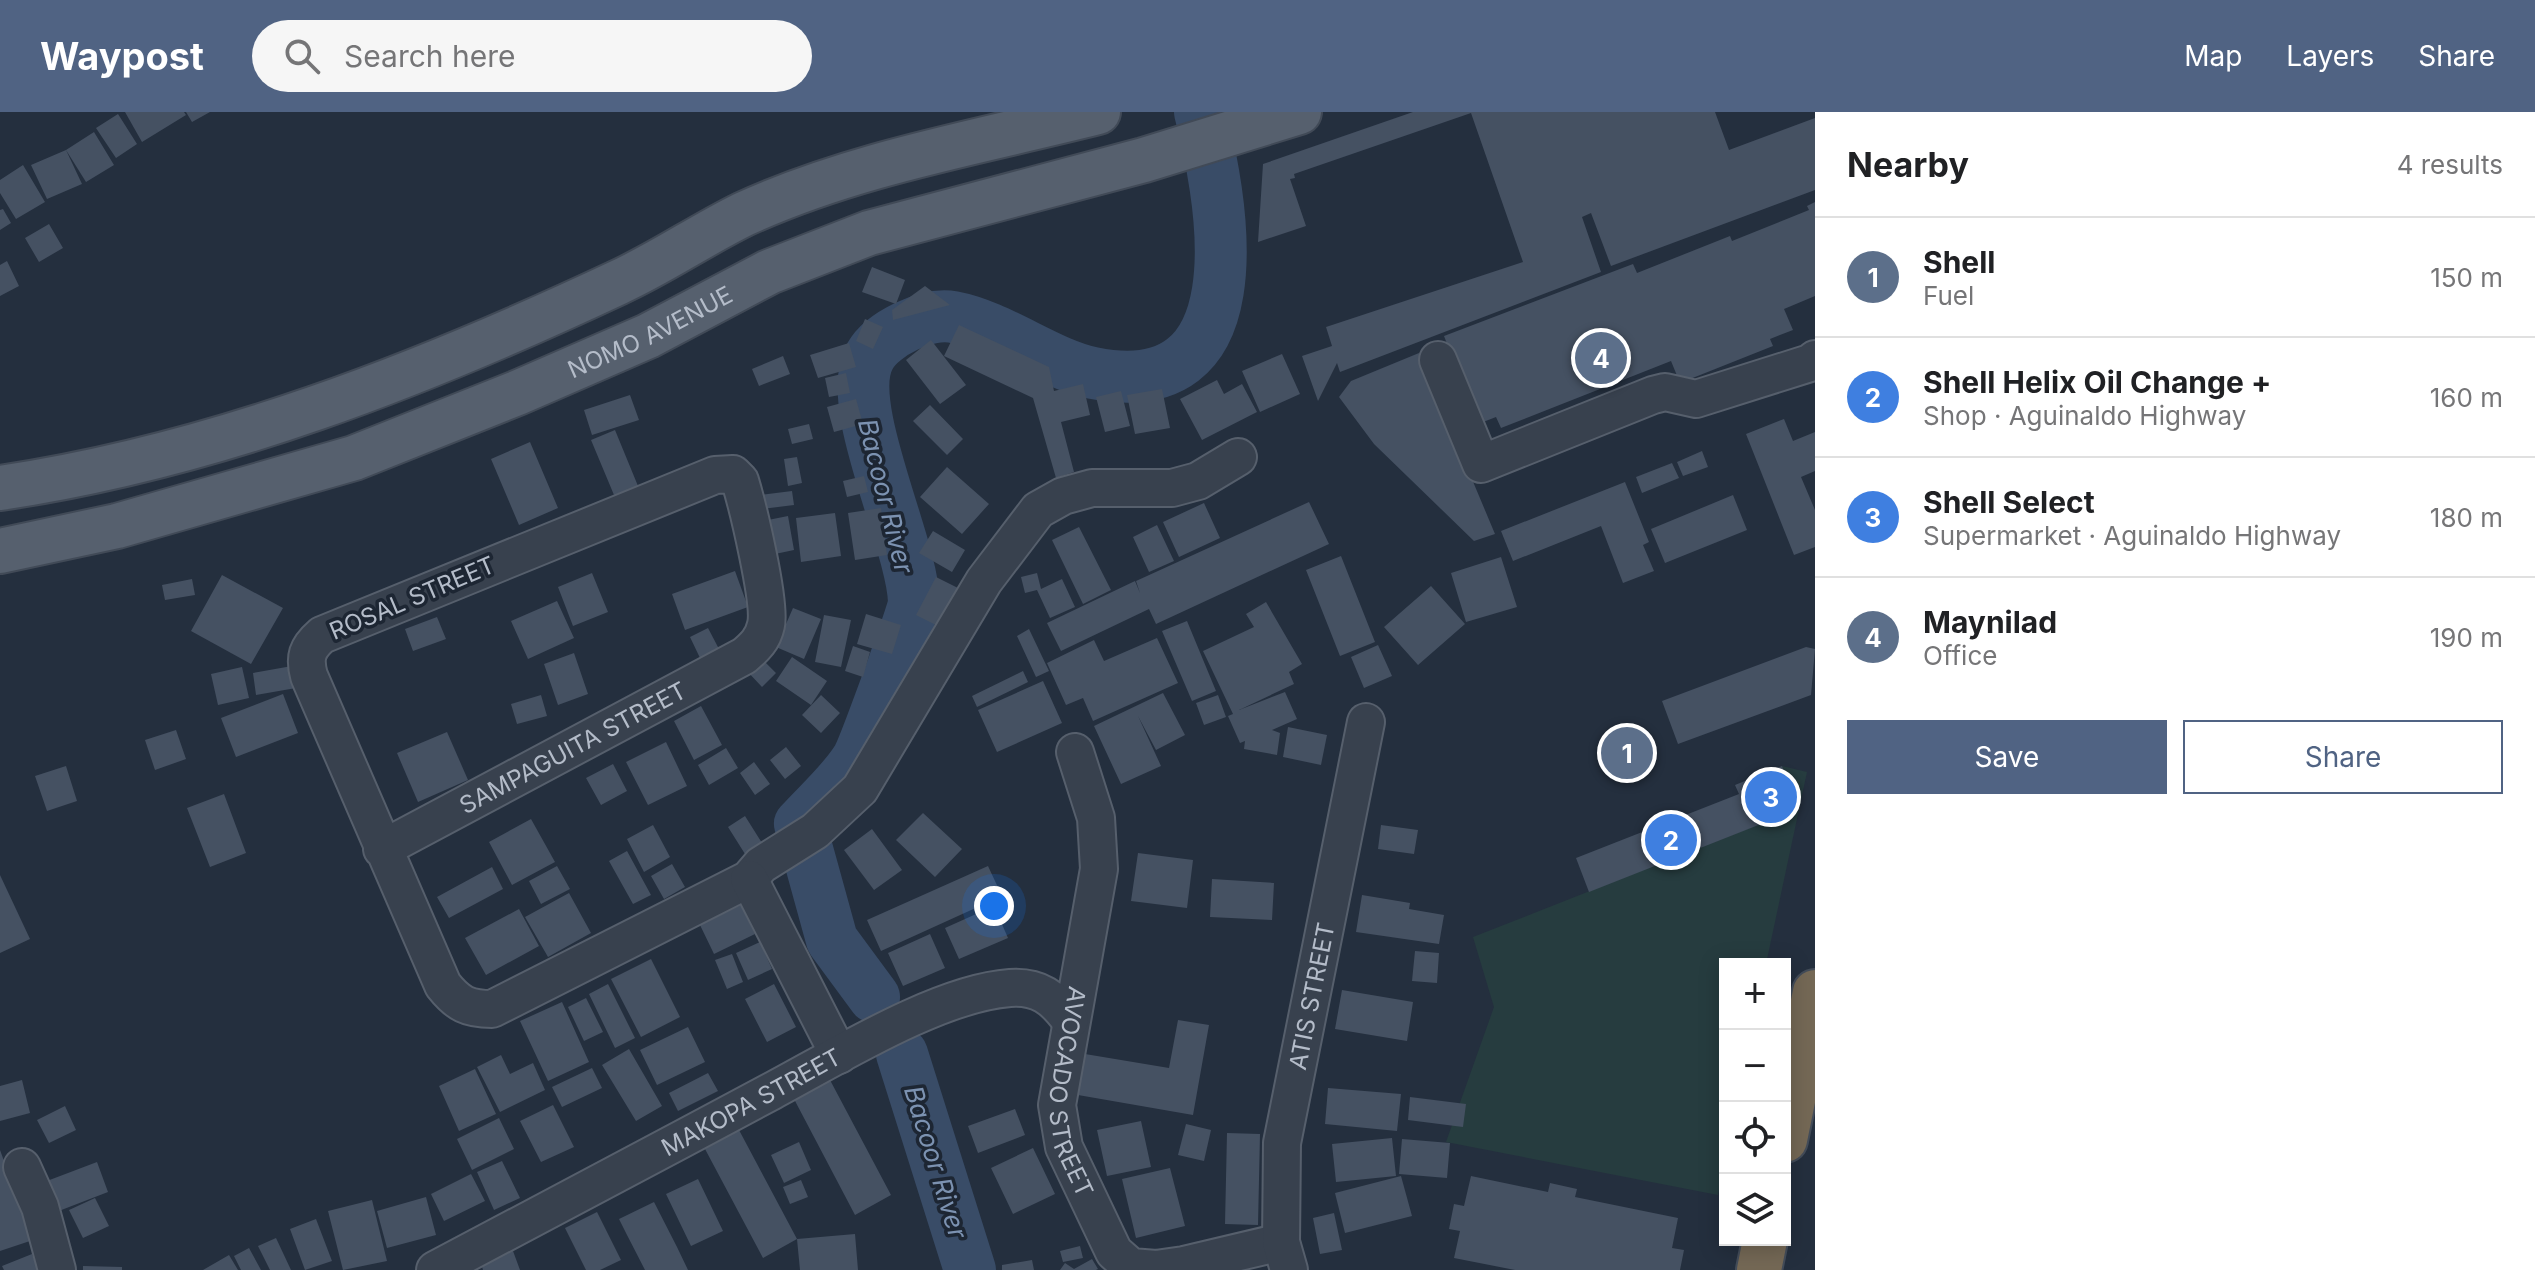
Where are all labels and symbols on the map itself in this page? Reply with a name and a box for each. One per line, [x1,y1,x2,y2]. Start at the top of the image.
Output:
street label: NOMO AVENUE [563,280,737,384]
pin: 4 [1575,328,1627,388]
water label: Bacoor River [852,416,920,578]
street label: ROSAL STREET [325,550,499,646]
street label: SAMPAGUITA STREET [454,675,691,820]
pin: 1 [1601,723,1653,783]
pin: 3 [1745,767,1797,827]
pin: 2 [1645,810,1697,870]
your location [974,886,1014,926]
street label: ATIS STREET [1282,920,1340,1072]
street label: AVOCADO STREET [1042,984,1100,1201]
street label: MAKOPA STREET [656,1042,846,1162]
water label: Bacoor River [898,1082,974,1243]

